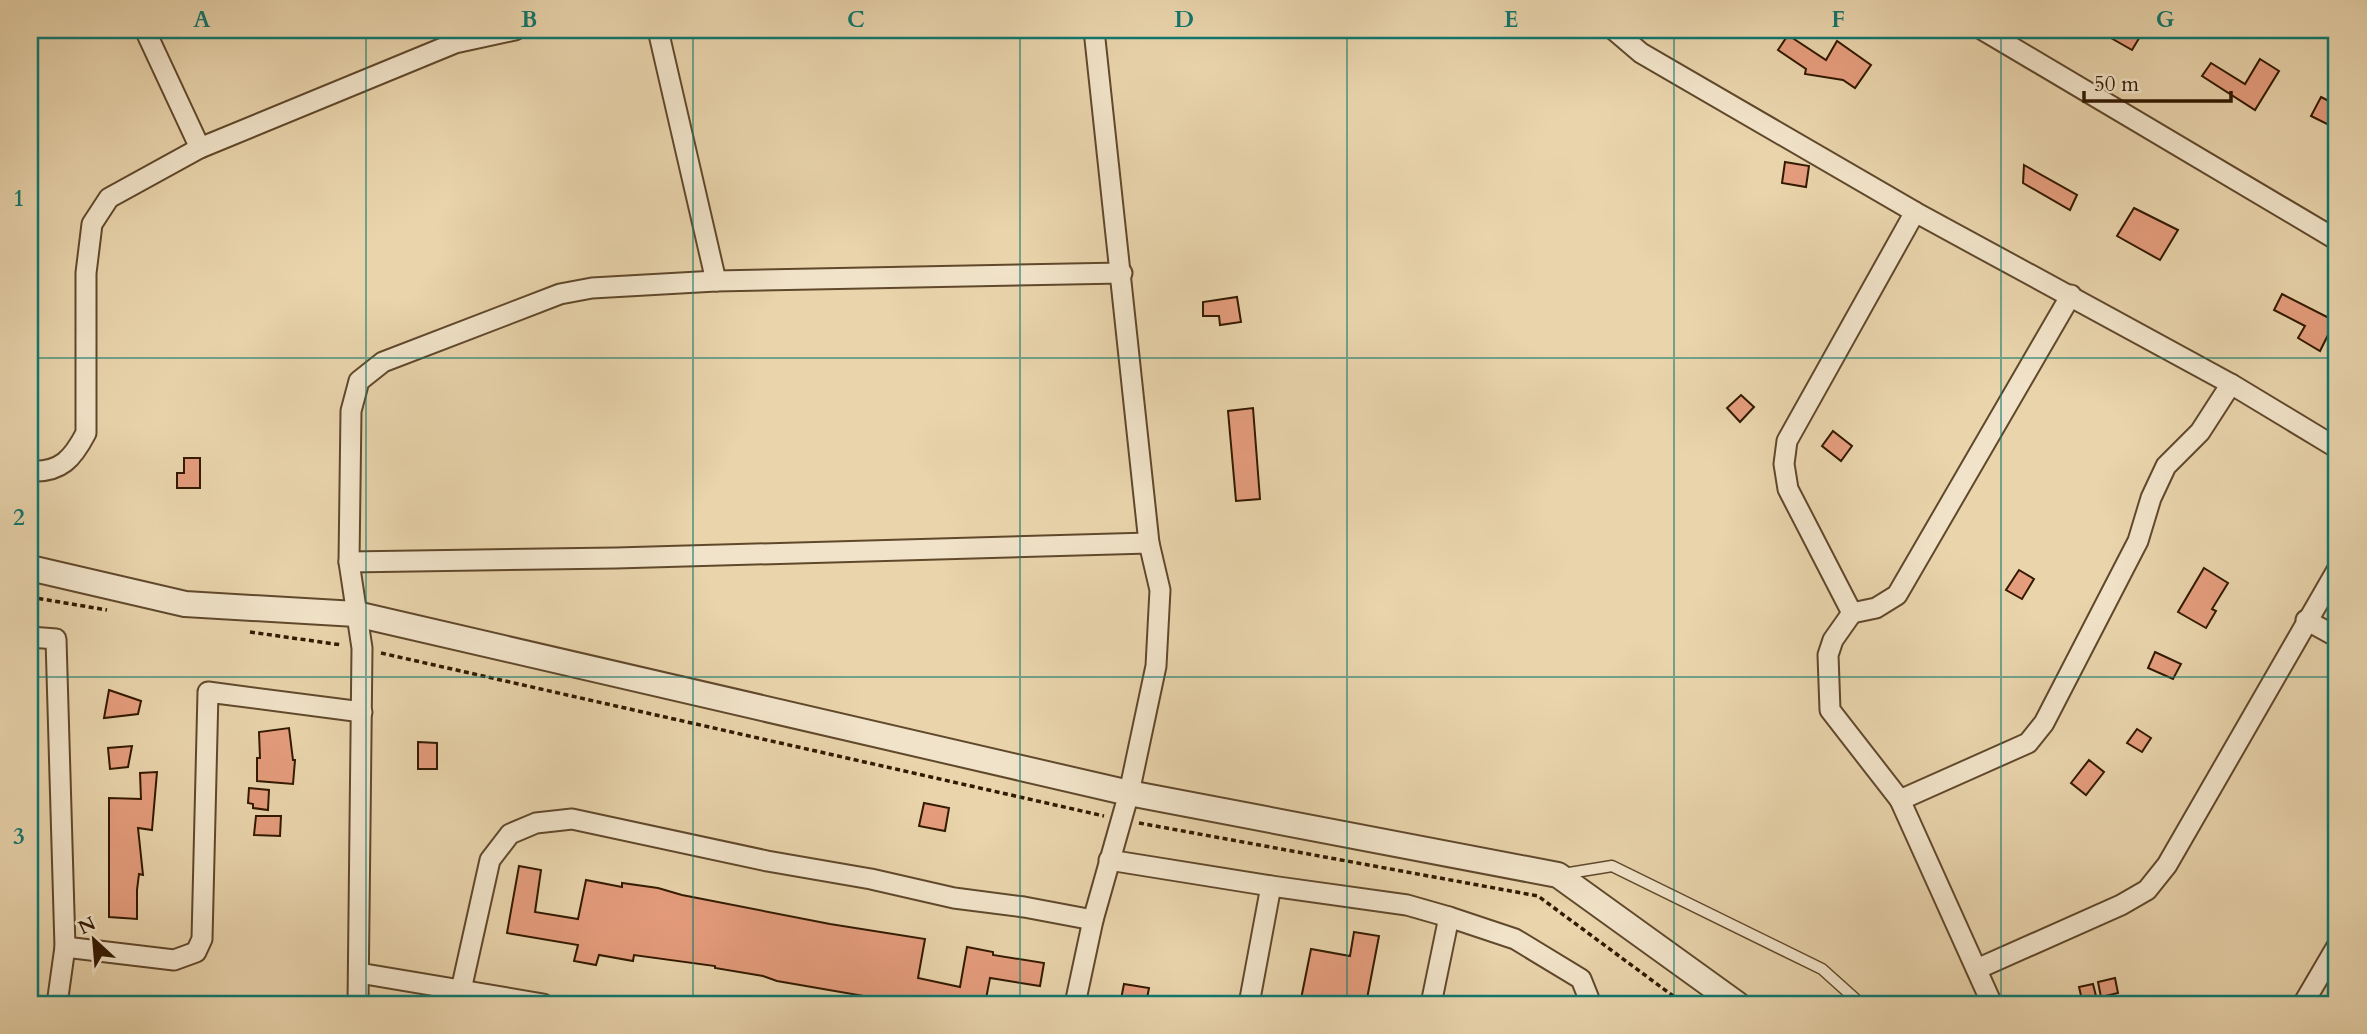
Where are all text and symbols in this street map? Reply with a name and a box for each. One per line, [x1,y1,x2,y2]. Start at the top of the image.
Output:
text: A [193,4,211,35]
text: B [521,4,537,35]
text: C [847,4,865,35]
text: D [1174,4,1194,35]
text: E [1504,4,1518,35]
text: F [1831,4,1845,35]
text: G [2156,4,2175,35]
scale bar [2084,60,2230,104]
text: 50 m [2094,70,2139,99]
text: 1 [13,183,25,214]
text: 2 [13,502,25,533]
text: 3 [13,821,25,852]
north arrow [60,904,130,974]
text: N [74,910,101,941]

